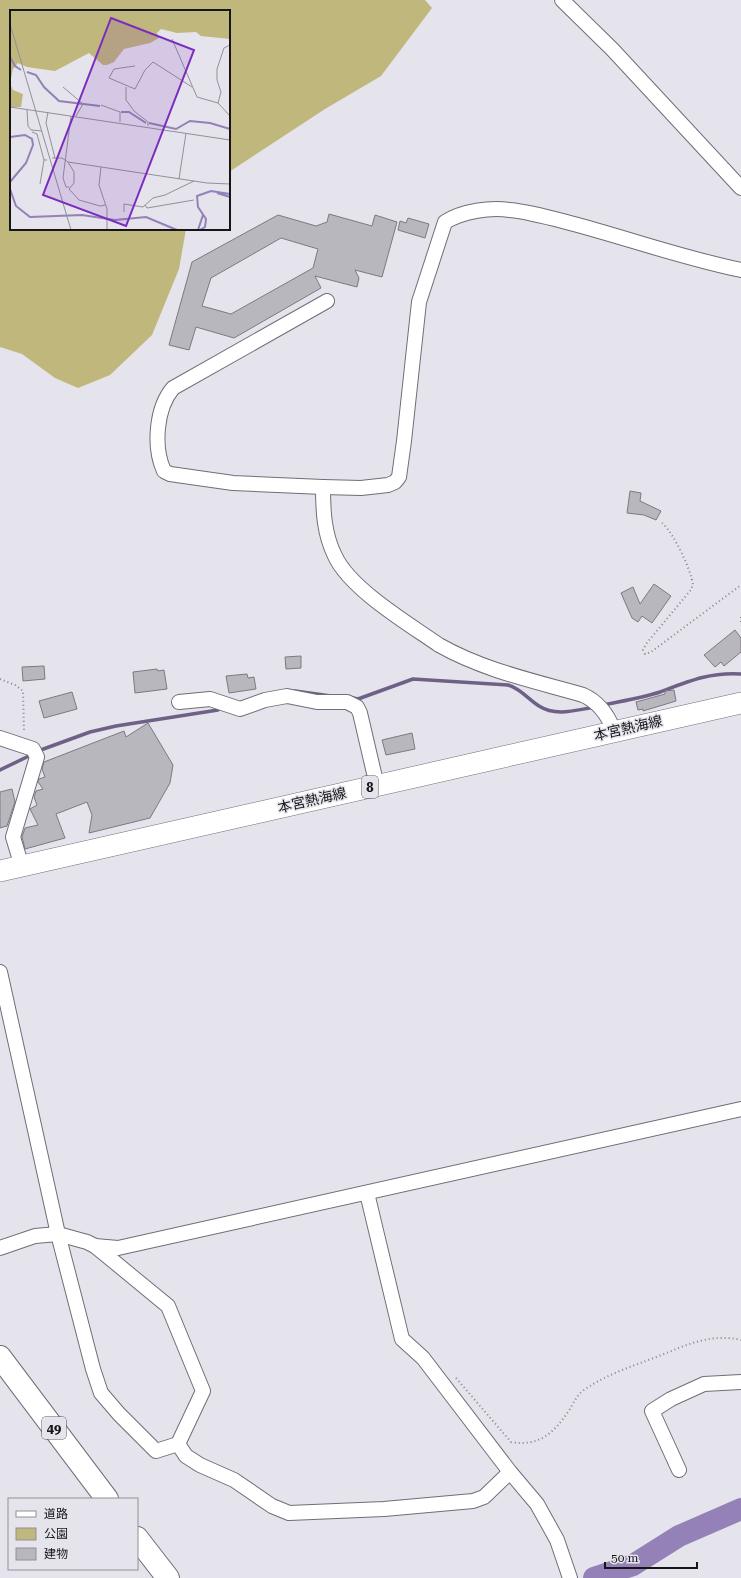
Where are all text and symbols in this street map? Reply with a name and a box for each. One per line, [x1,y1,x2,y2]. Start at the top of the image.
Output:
inset map [10,10,230,230]
street label: 本宮熱海線 [592,712,664,744]
road number: 8 [362,776,378,798]
street label: 本宮熱海線 [276,784,348,816]
road number: 49 [42,1417,66,1439]
legend [8,1498,138,1570]
text: 道路 [44,1507,68,1521]
text: 公園 [44,1527,68,1541]
scale bar [605,1544,697,1570]
text: 建物 [44,1547,68,1561]
text: 50 m [611,1551,638,1565]

